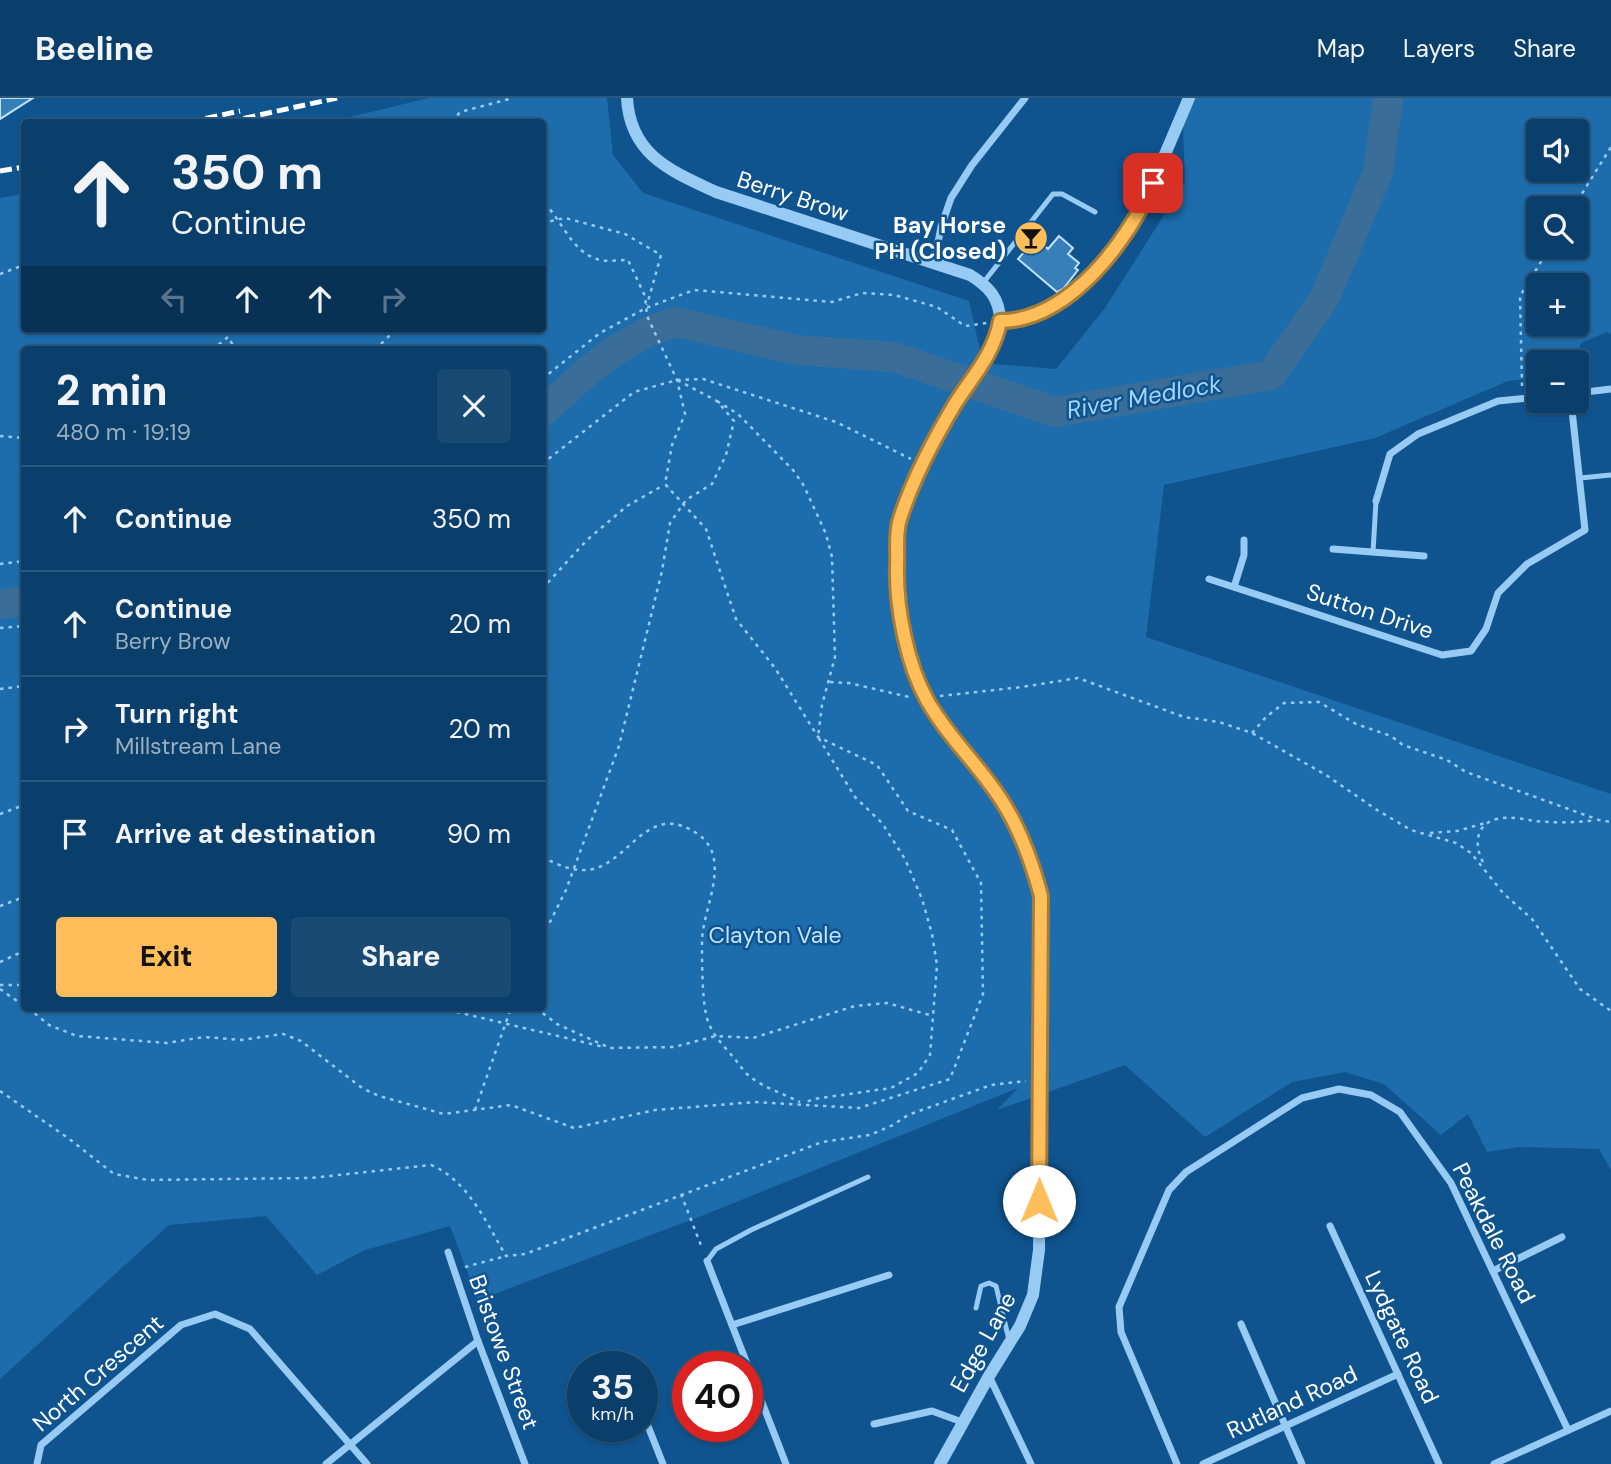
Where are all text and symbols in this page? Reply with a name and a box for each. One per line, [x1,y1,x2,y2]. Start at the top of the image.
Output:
text: Beeline [35,27,154,70]
text: Map [1317,33,1365,64]
text: Layers [1403,33,1475,64]
text: Share [1513,33,1576,64]
map controls [1526,119,1589,413]
button: sound [1526,119,1589,182]
text: 350 m [171,140,323,204]
icon: ahead [56,147,147,238]
pin [1123,153,1183,213]
street label: Berry Brow [733,164,853,228]
icon: arrive [1134,164,1172,202]
button: search [1526,196,1589,259]
text: Continue [171,202,306,244]
place label: Bay Horse PH (Closed) [874,210,1006,266]
bar icon: Bay Horse PH (Closed) [1012,219,1050,257]
button: + [1526,273,1589,336]
icon: left [155,280,193,318]
icon: ahead [228,280,266,318]
icon: ahead [301,280,339,318]
icon: right [374,280,412,318]
button: − [1526,350,1589,413]
text: 2 min [56,363,167,418]
water label: River Medlock [1064,368,1224,425]
button: close [437,369,511,443]
text: 480 m · 19:19 [56,417,191,447]
icon: ahead [56,500,94,538]
text: Continue [115,502,232,536]
text: 350 m [432,502,511,536]
street label: Sutton Drive [1303,576,1437,646]
text: Continue [115,592,232,626]
icon: ahead [56,605,94,643]
text: 20 m [448,607,511,641]
text: Berry Brow [115,626,231,656]
text: Turn right [115,697,239,731]
icon: right [56,710,94,748]
text: 20 m [448,712,511,746]
text: Millstream Lane [115,731,281,761]
icon: arrive [56,815,94,853]
text: Arrive at destination [115,817,376,851]
text: 90 m [447,817,511,851]
button: Exit [56,917,277,997]
button: Share [291,917,511,997]
park label: Clayton Vale [708,920,842,950]
street label: Peakdale Road [1446,1158,1542,1308]
position arrow [1002,1164,1076,1238]
street label: Lydgate Road [1358,1266,1446,1408]
street label: Bristowe Street [462,1271,546,1433]
street label: Edge Lane [943,1287,1023,1397]
street label: North Crescent [26,1308,170,1438]
speed limit sign: 40 [672,1351,763,1442]
street label: Rutland Road [1222,1359,1362,1445]
text: 35 [591,1364,634,1410]
text: km/h [591,1402,634,1426]

